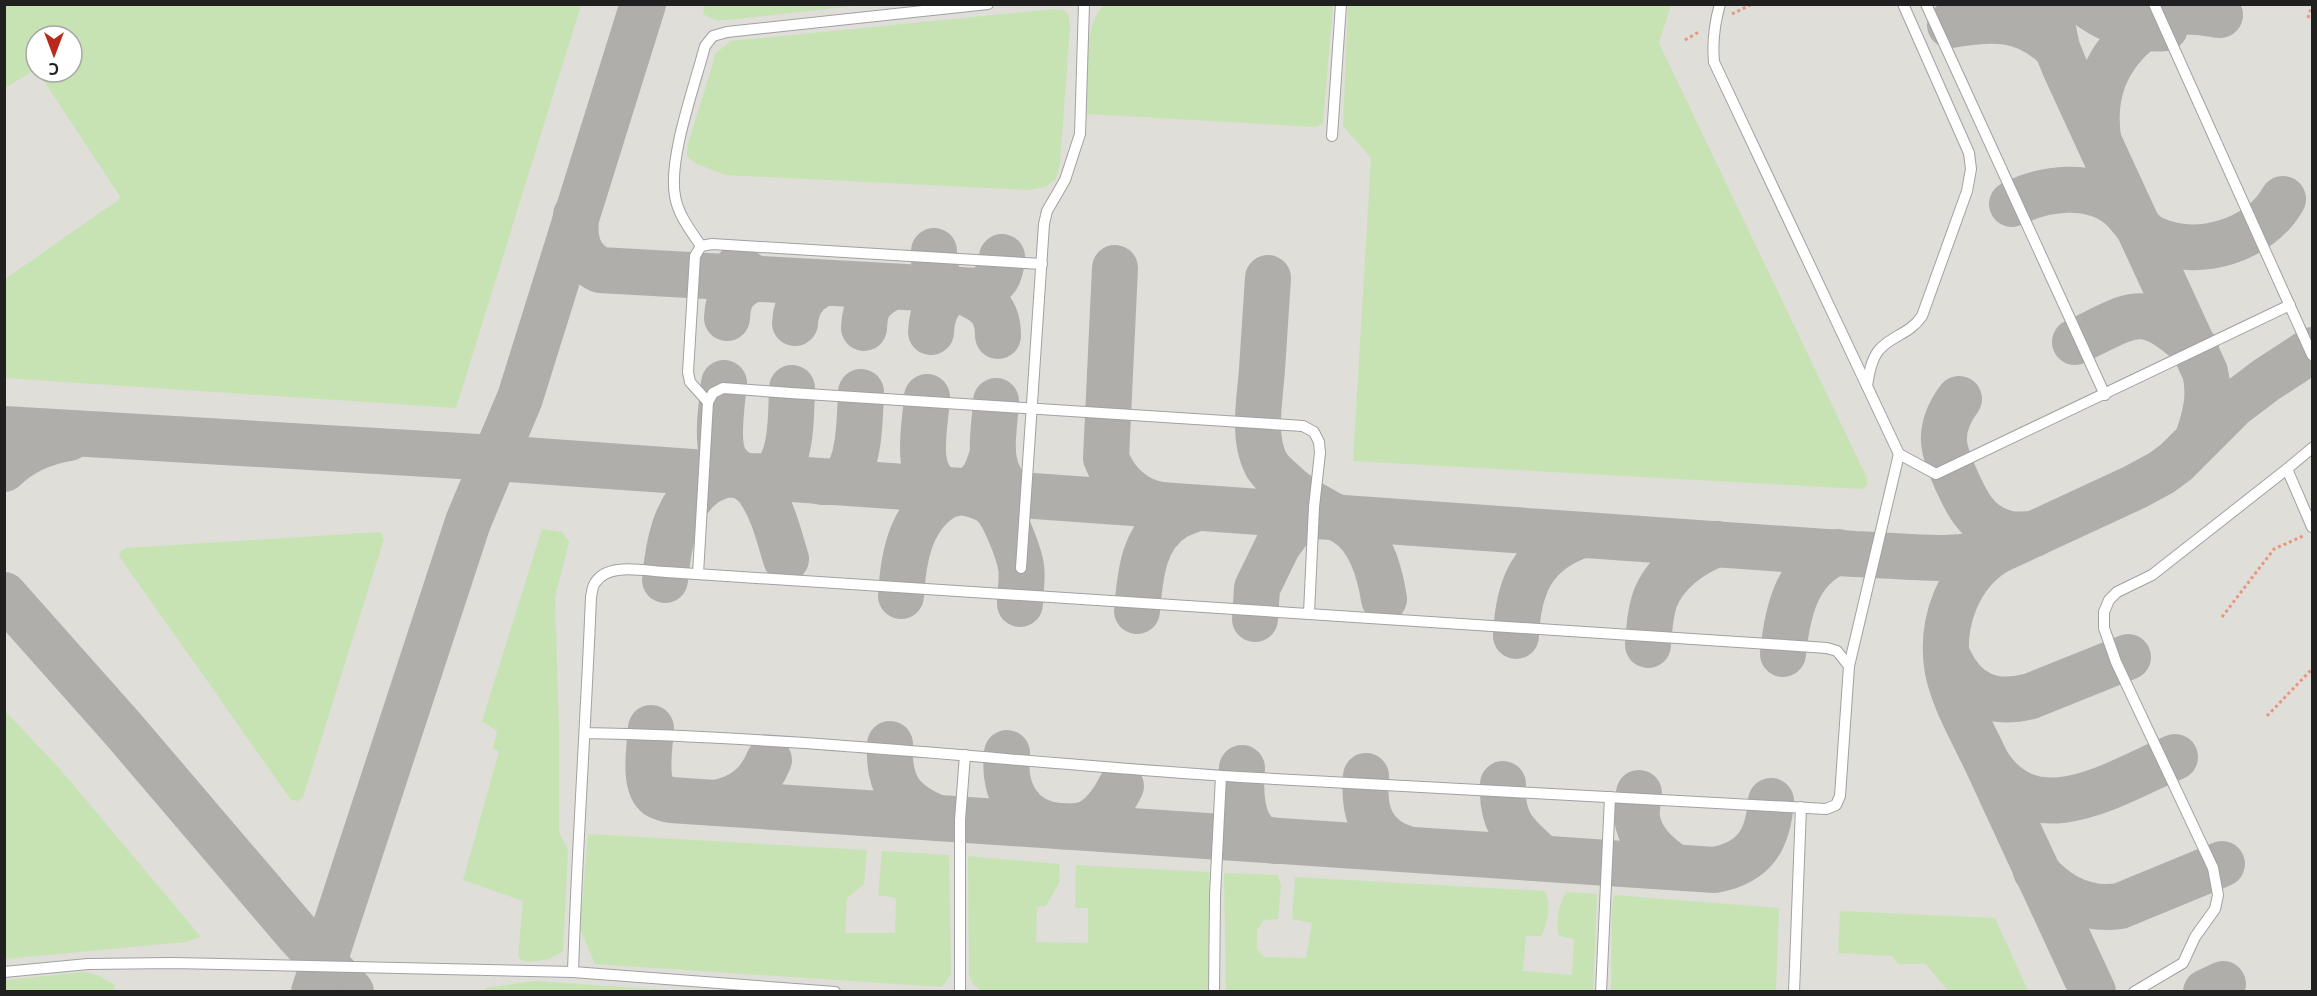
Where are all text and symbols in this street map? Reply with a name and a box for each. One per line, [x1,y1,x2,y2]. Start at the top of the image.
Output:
north arrow [24,24,84,84]
text: С [49,60,59,78]

